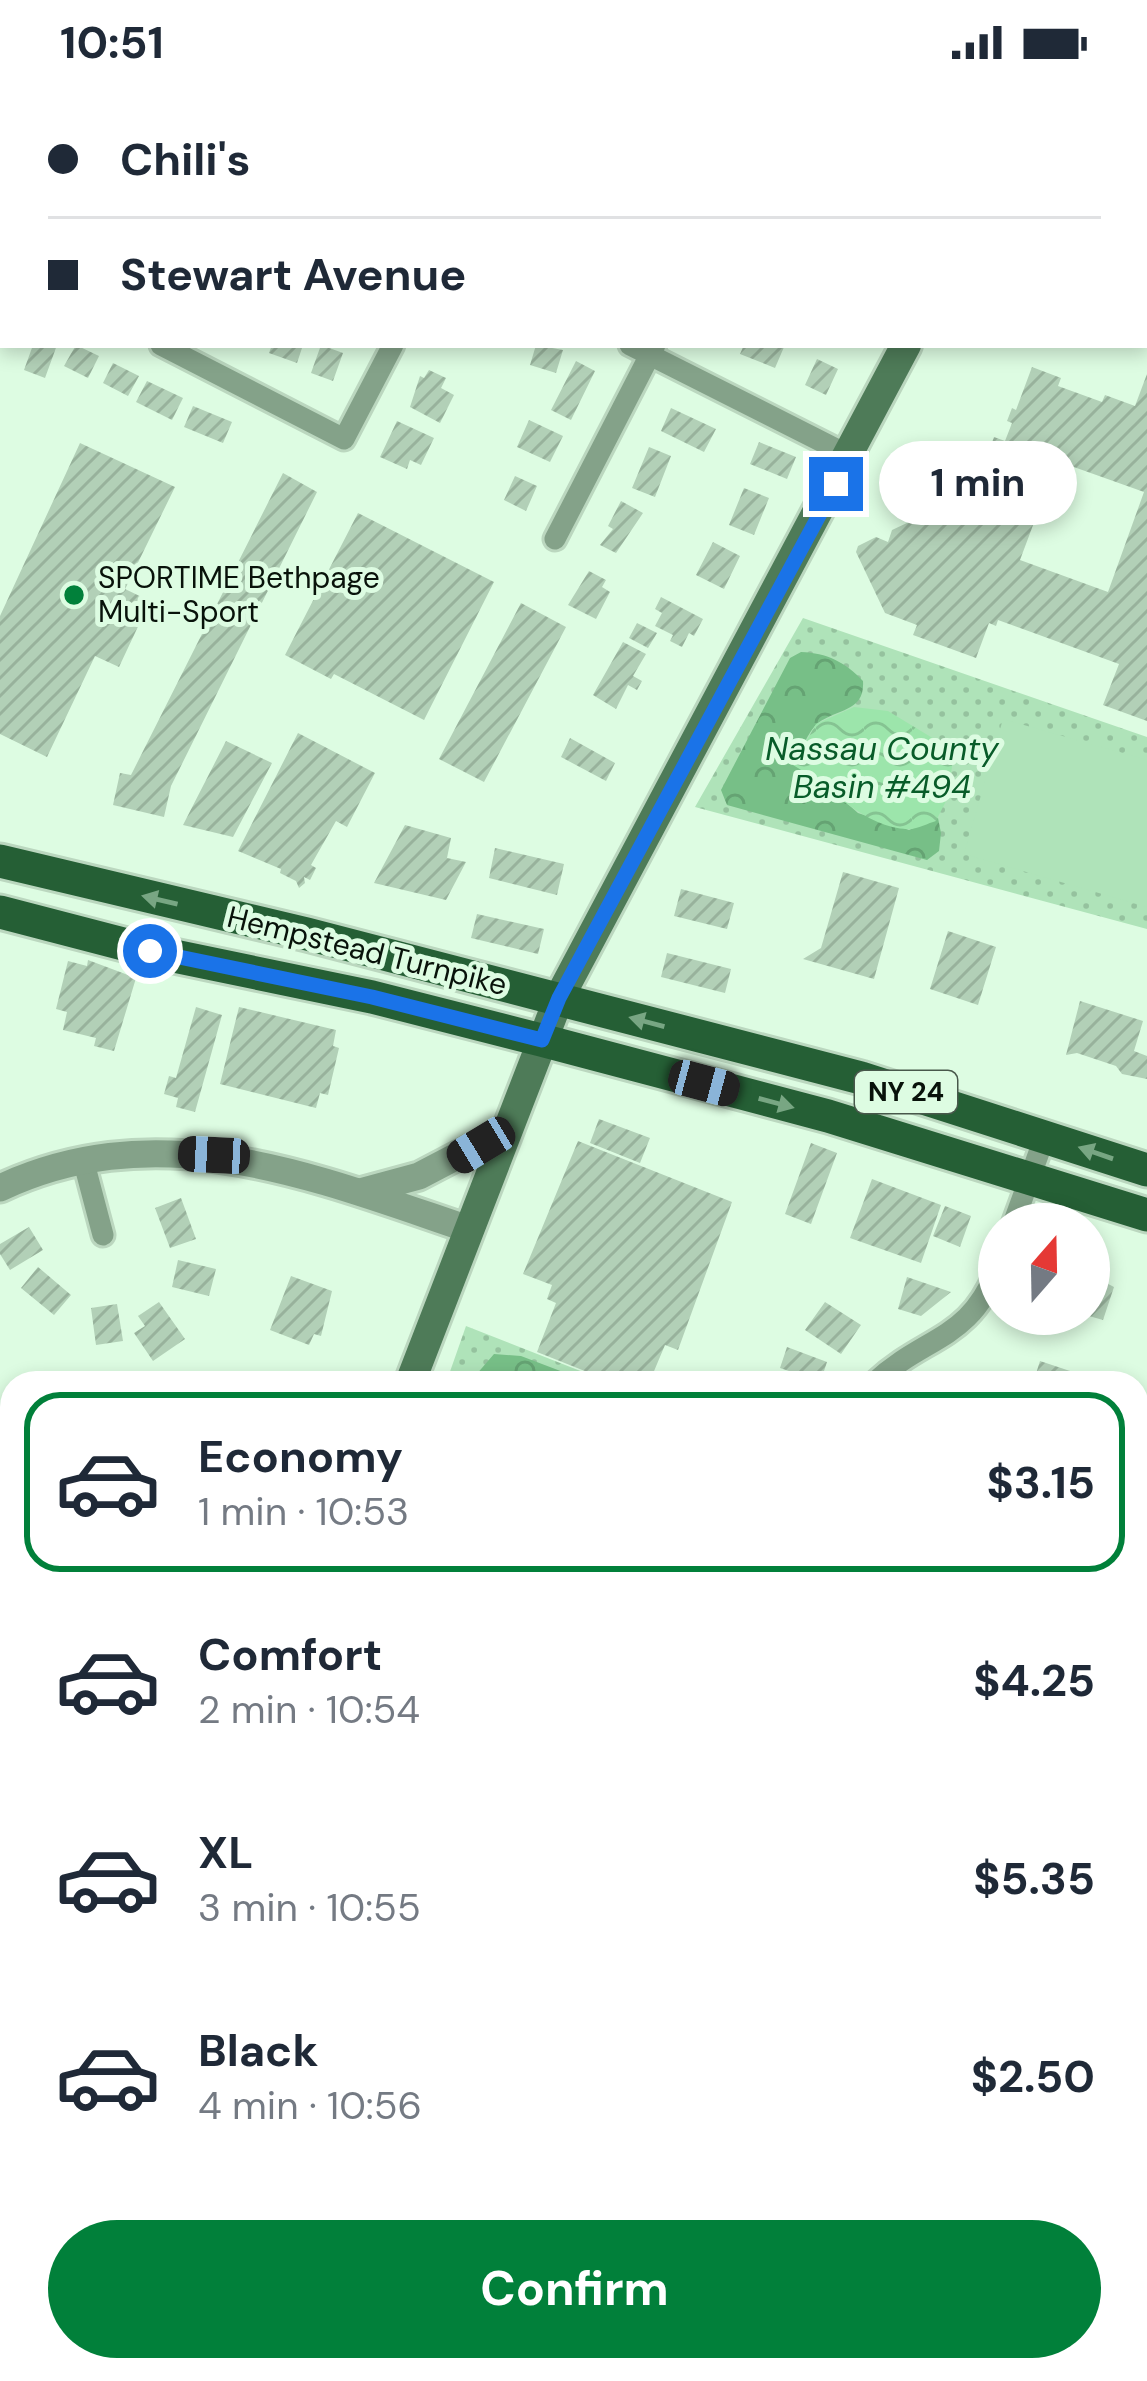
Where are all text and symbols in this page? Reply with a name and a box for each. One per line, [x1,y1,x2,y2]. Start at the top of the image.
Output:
text: 10:51 [60,13,164,72]
text: Chili's [120,130,251,189]
text: Stewart Avenue [120,245,466,304]
callout: 1 min [878,442,1076,526]
route end [809,457,863,511]
text: 1 min [931,457,1025,508]
place label: SPORTIME Bethpage Multi-Sport [98,558,380,631]
marker: SPORTIME Bethpage Multi-Sport [61,582,87,608]
water label: Nassau County Basin #494 [765,727,1000,808]
one-way arrow [142,890,179,909]
street label: Hempstead Turnpike [223,897,511,1004]
route start [123,924,177,978]
one-way arrow [629,1011,666,1030]
car [665,1056,743,1110]
road number: NY 24 [855,1071,957,1113]
one-way arrow [758,1094,795,1113]
car [441,1111,521,1179]
car [177,1135,251,1175]
one-way arrow [1077,1143,1114,1162]
north arrow [978,1203,1110,1335]
map controls [978,1203,1110,1335]
text: Economy [198,1427,403,1486]
icon: car [54,1428,162,1536]
text: $3.15 [986,1453,1095,1512]
text: 1 min · 10:53 [198,1486,409,1537]
text: Comfort [198,1625,382,1684]
icon: car [54,1626,162,1734]
text: $4.25 [973,1651,1095,1710]
text: 2 min · 10:54 [198,1684,420,1735]
text: XL [198,1823,253,1882]
icon: car [54,1824,162,1932]
text: $5.35 [973,1849,1095,1908]
text: 3 min · 10:55 [198,1882,421,1933]
text: Black [198,2021,318,2080]
icon: car [54,2022,162,2130]
text: $2.50 [971,2047,1095,2106]
text: 4 min · 10:56 [198,2080,422,2131]
button: Confirm [48,2220,1101,2358]

